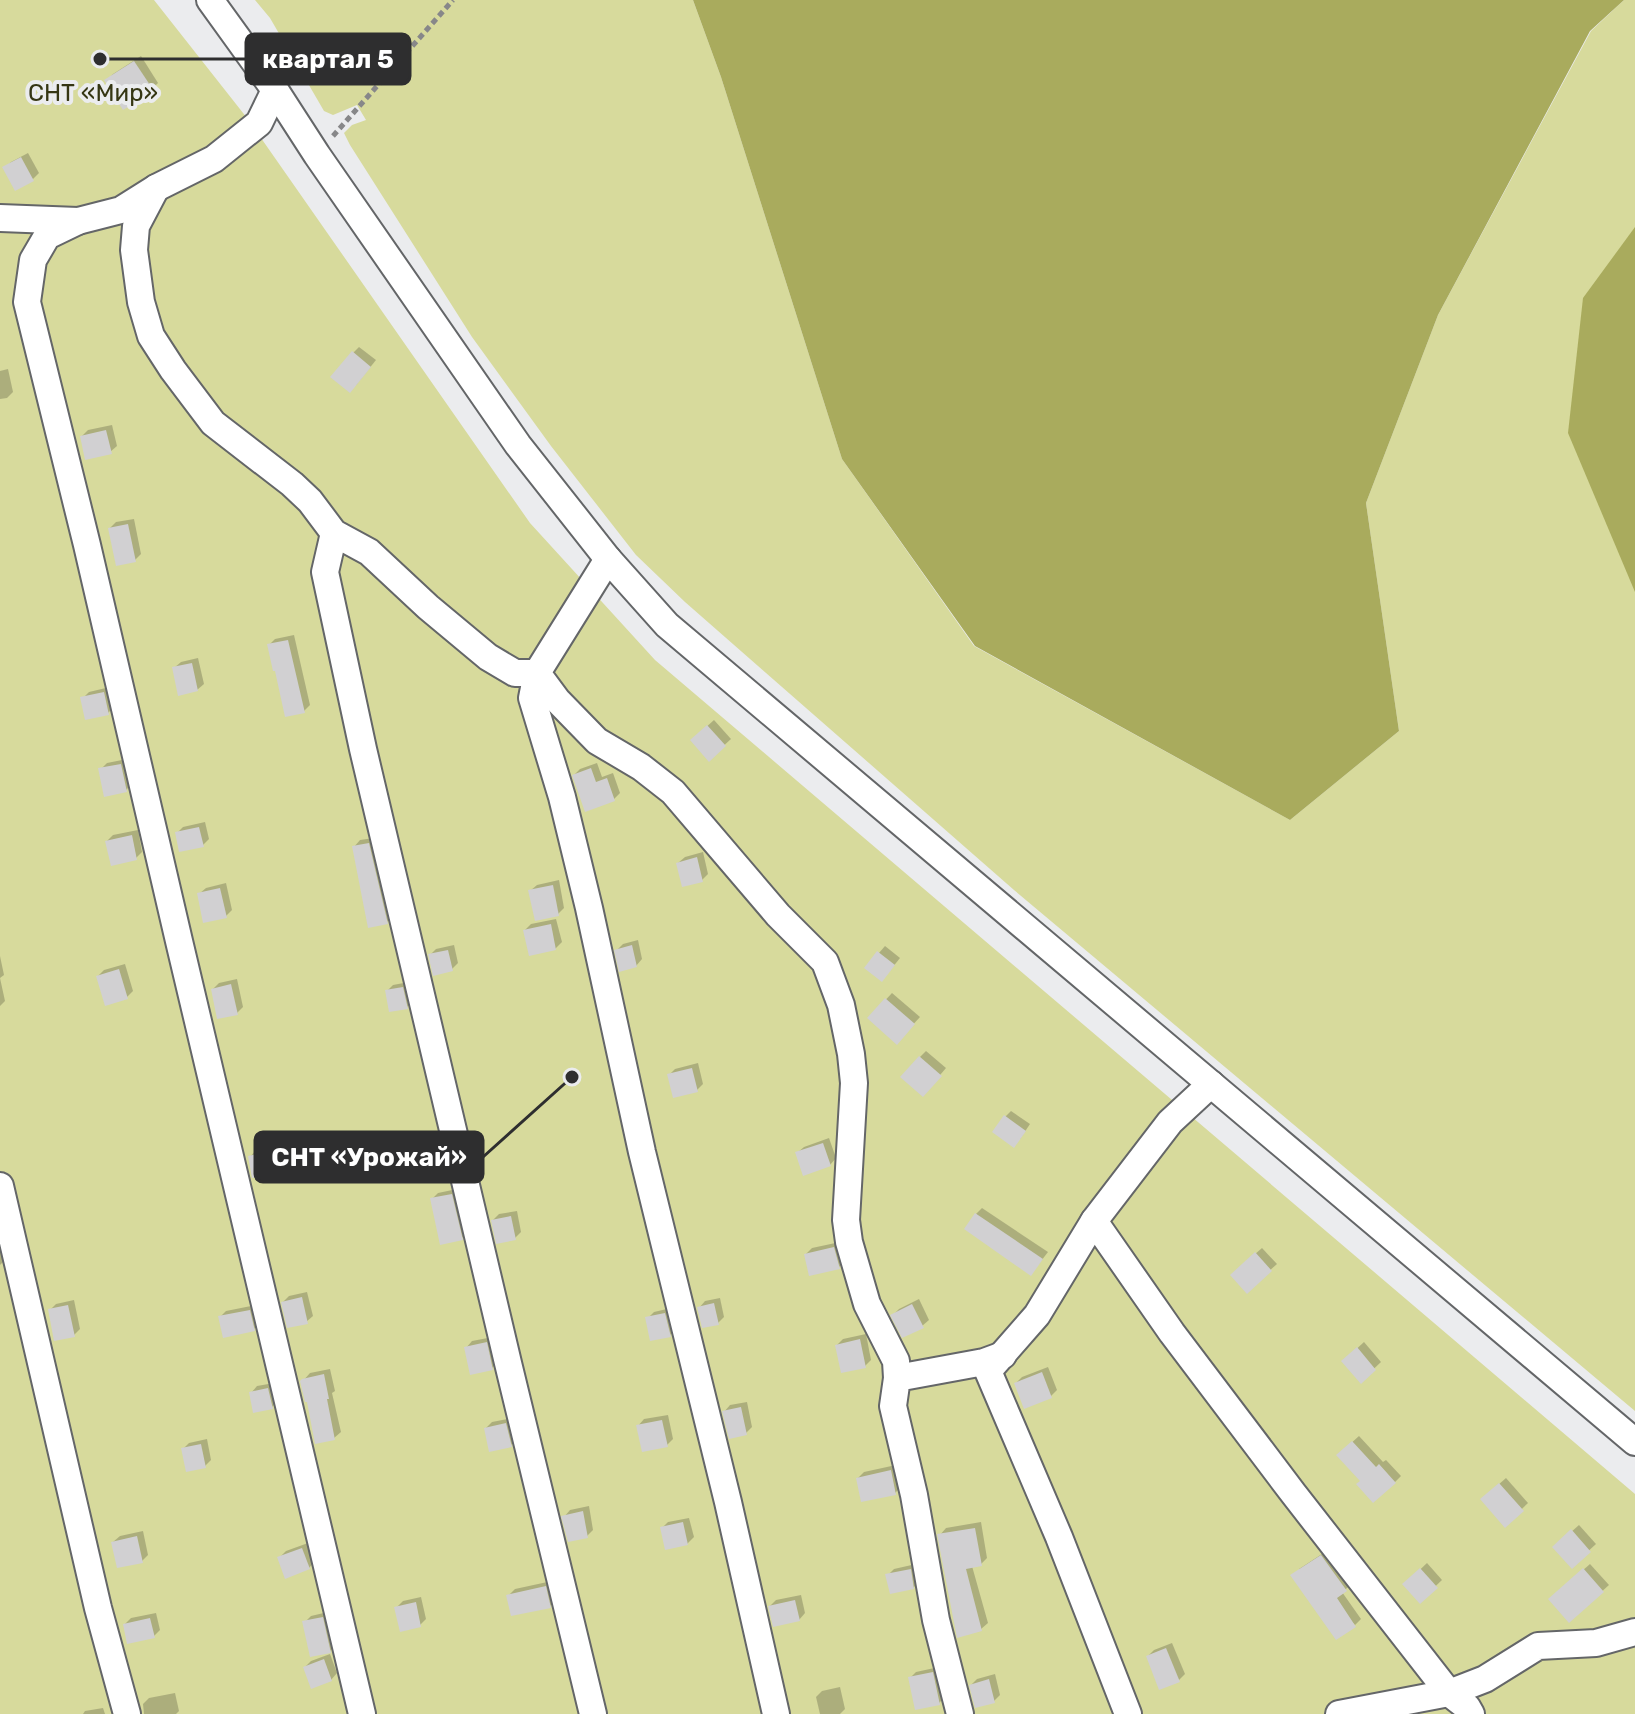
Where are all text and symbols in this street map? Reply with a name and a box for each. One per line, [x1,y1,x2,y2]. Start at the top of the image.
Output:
callout: квартал 5 [246,34,410,84]
text: квартал 5 [262,44,394,75]
park label: СНТ «Мир» [28,79,158,107]
callout: СНТ «Урожай» [255,1132,483,1182]
text: СНТ «Урожай» [271,1142,467,1173]

